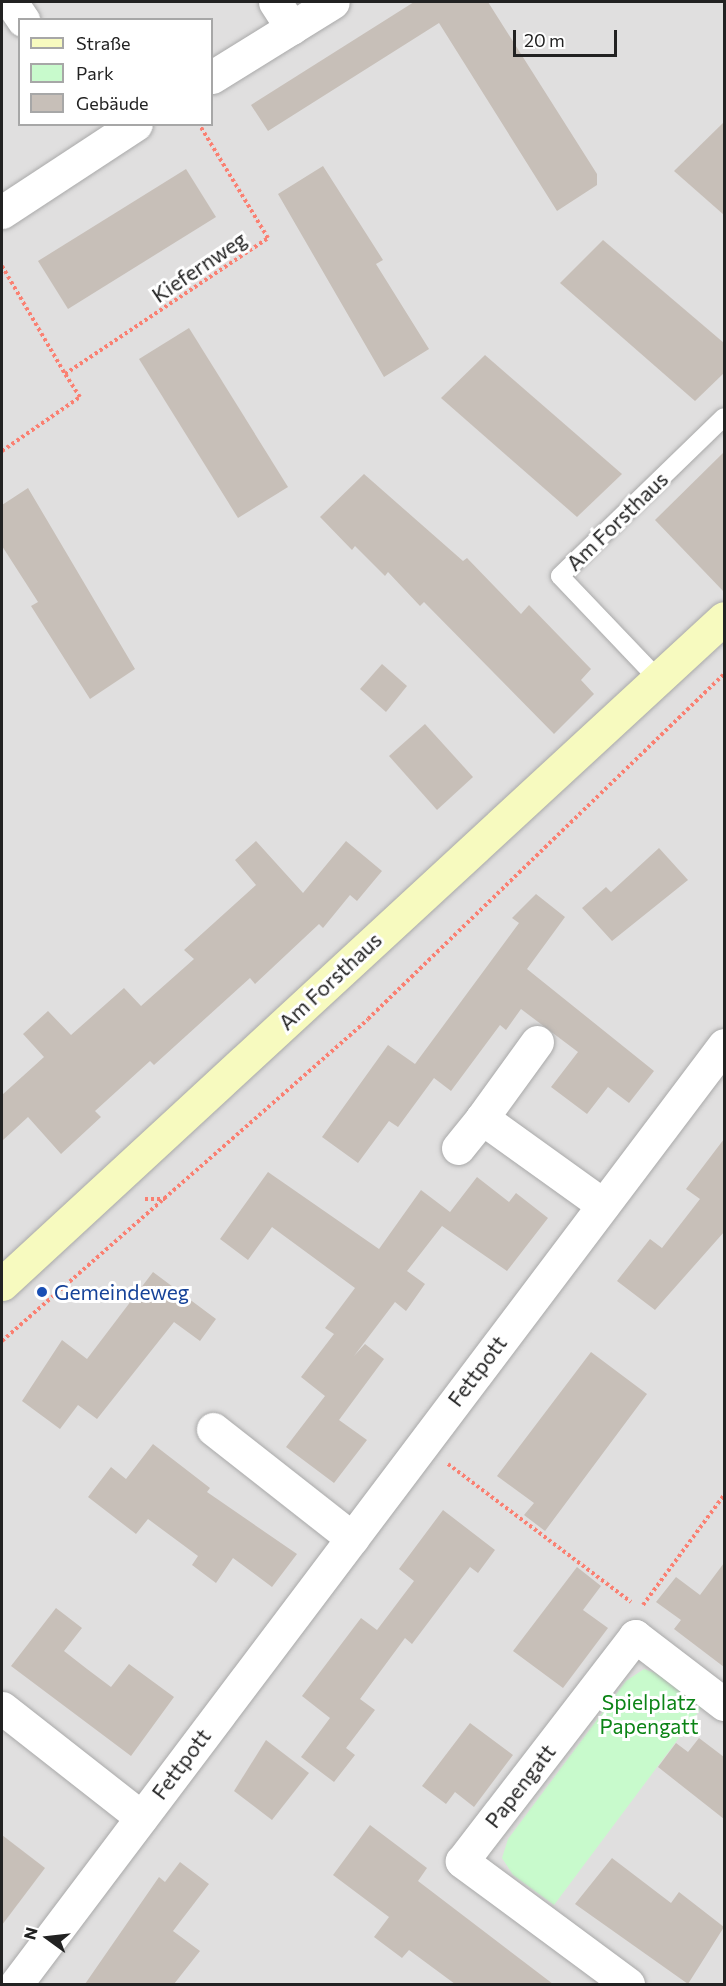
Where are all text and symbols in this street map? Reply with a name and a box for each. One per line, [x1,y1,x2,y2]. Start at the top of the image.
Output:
legend [18,18,213,126]
scale bar [516,18,620,56]
text: 20 m [524,29,565,51]
text: Straße [76,32,131,54]
text: Park [76,62,114,84]
text: Gebäude [76,92,149,114]
street label: Kiefernweg [147,226,251,308]
street label: Am Forsthaus [561,466,673,576]
street label: Am Forsthaus [273,927,387,1035]
place label: Gemeindeweg [54,1279,189,1305]
marker: Gemeindeweg [35,1285,49,1299]
street label: Fettpott [442,1331,512,1411]
park label: Spielplatz Papengatt [599,1689,699,1739]
street label: Fettpott [146,1724,216,1804]
street label: Papengatt [480,1739,560,1833]
north arrow [18,1908,78,1968]
text: N [19,1925,41,1941]

